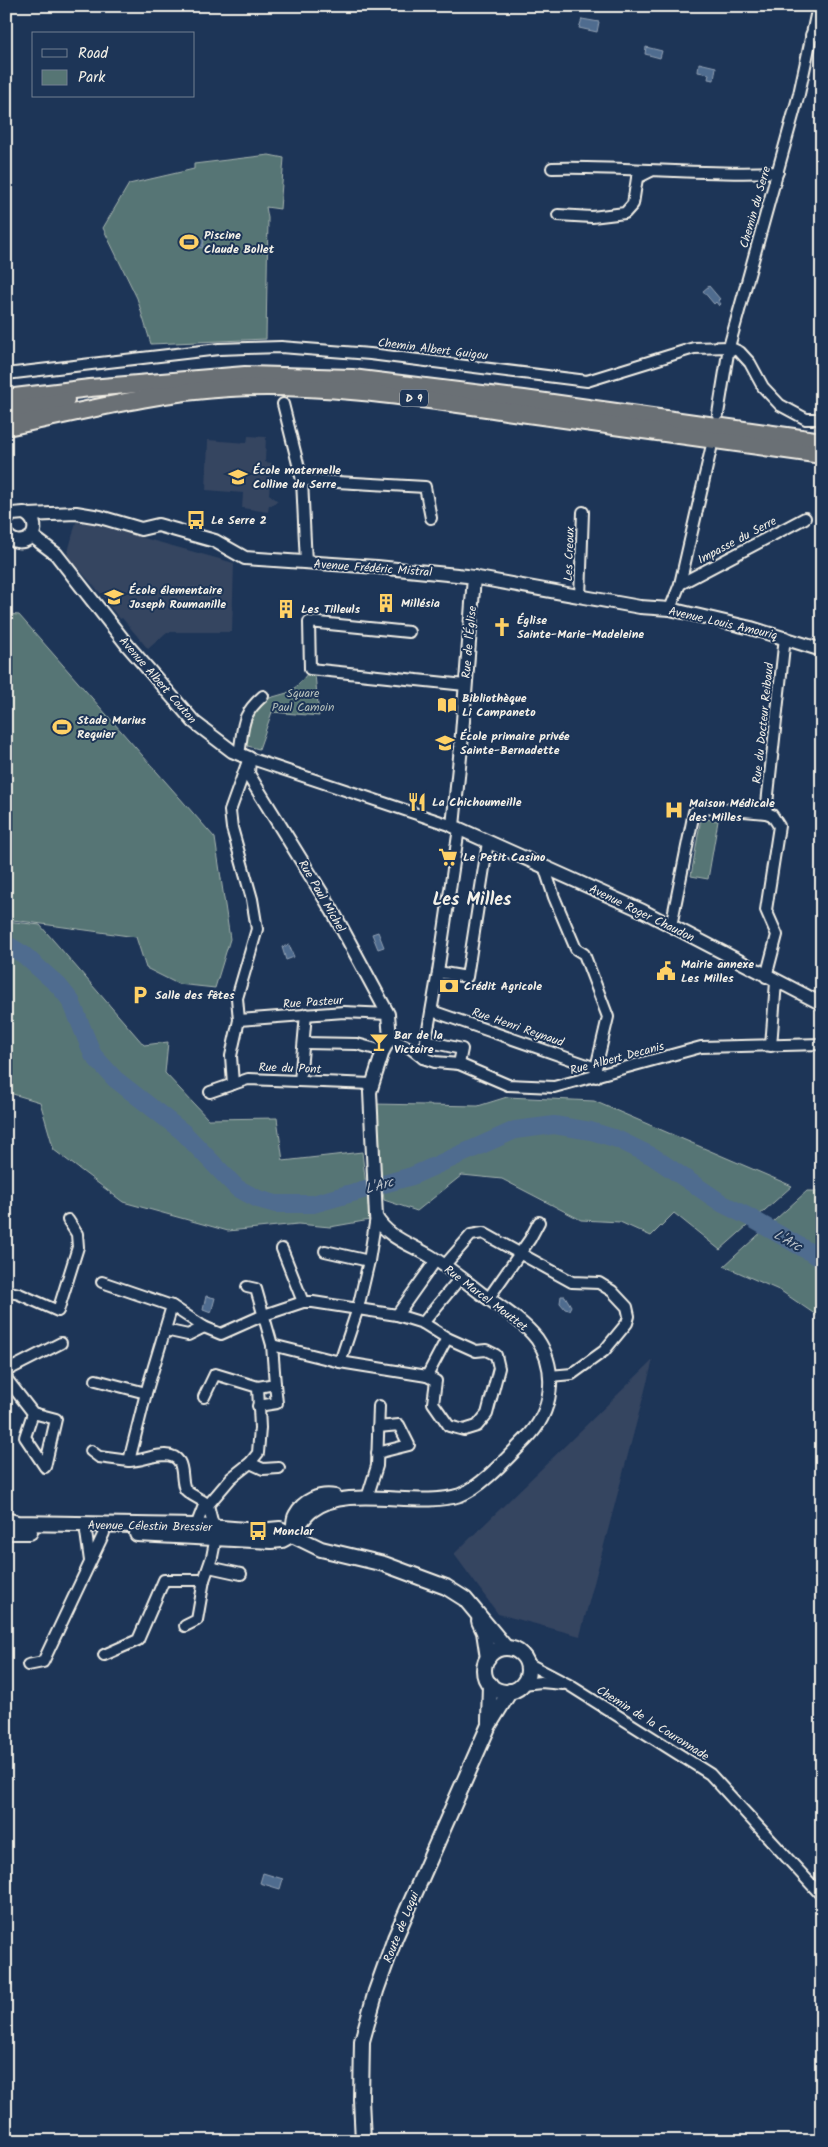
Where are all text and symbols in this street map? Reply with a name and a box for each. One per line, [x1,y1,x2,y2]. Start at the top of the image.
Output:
legend [32,32,195,98]
text: Road [78,42,109,66]
text: Park [78,66,106,90]
street label: Chemin du Serre [735,163,776,250]
place label: Piscine Claude Bollet [204,226,275,259]
sports icon: Piscine Claude Bollet [178,231,200,253]
street label: Chemin Albert Guigou [377,333,489,366]
road number: D 9 [400,389,428,406]
place label: École maternelle Colline du Serre [253,461,341,494]
school or university icon: École maternelle Colline du Serre [227,466,249,488]
bus stop icon: Le Serre 2 [185,509,207,531]
place label: Le Serre 2 [211,511,267,530]
street label: Impasse du Serre [694,511,781,569]
street label: Les Creoux [559,525,580,582]
street label: Avenue Frédéric Mistral [313,555,433,582]
place label: École élementaire Joseph Roumanille [129,581,226,614]
school or university icon: École élementaire Joseph Roumanille [103,586,125,608]
building icon: Millésia [375,592,397,614]
place label: Millésia [401,594,440,613]
building icon: Les Tilleuls [275,598,297,620]
place label: Les Tilleuls [301,600,361,619]
street label: Avenue Louis Amouriq [667,602,780,645]
street label: Rue de l'Église [457,604,482,679]
place label: Église Sainte-Marie-Madeleine [517,611,644,644]
church icon: Église Sainte-Marie-Madeleine [491,616,513,638]
street label: Avenue Albert Couton [114,632,201,728]
street label: Rue du Docteur Reibaud [748,661,779,785]
park label: Square Paul Camoin [272,684,334,717]
place label: Bibliothèque Li Campaneto [462,689,536,722]
library icon: Bibliothèque Li Campaneto [436,694,458,716]
place label: Stade Marius Requier [77,711,147,744]
sports icon: Stade Marius Requier [51,716,73,738]
place label: École primaire privée Sainte-Bernadette [460,727,570,760]
school or university icon: École primaire privée Sainte-Bernadette [434,732,456,754]
restaurant icon: La Chichoumeille [406,791,428,813]
place label: La Chichoumeille [432,793,522,812]
place label: Maison Médicale des Milles [689,794,775,827]
hospital icon: Maison Médicale des Milles [663,799,685,821]
supermarket icon: Le Petit Casino [437,846,459,868]
place label: Le Petit Casino [463,848,546,867]
street label: Rue Paul Michel [293,856,350,936]
street label: Avenue Roger Chaudon [586,880,698,947]
district label: Les Milles [432,886,512,915]
place label: Mairie annexe Les Milles [681,955,754,988]
public building icon: Mairie annexe Les Milles [655,960,677,982]
bank icon: Crédit Agricole [438,975,460,997]
place label: Crédit Agricole [464,977,542,996]
parking icon: Salle des fêtes [129,984,151,1006]
place label: Salle des fêtes [155,986,235,1005]
street label: Rue Pasteur [282,991,345,1014]
street label: Rue Henri Reynaud [469,1003,567,1052]
place label: Bar de la Victoire [394,1026,443,1059]
bar icon: Bar de la Victoire [368,1031,390,1053]
street label: Rue Albert Decanis [568,1037,666,1080]
street label: Rue du Pont [258,1058,322,1079]
water label: L'Arc [362,1171,398,1201]
water label: L'Arc [769,1224,807,1258]
street label: Rue Marcel Mouttet [440,1261,532,1336]
street label: Avenue Célestin Bressier [88,1516,213,1537]
bus stop icon: Monclar [247,1520,269,1542]
place label: Monclar [273,1522,314,1541]
street label: Chemin de la Couronnade [593,1681,713,1766]
street label: Route de Loqui [378,1888,425,1966]

